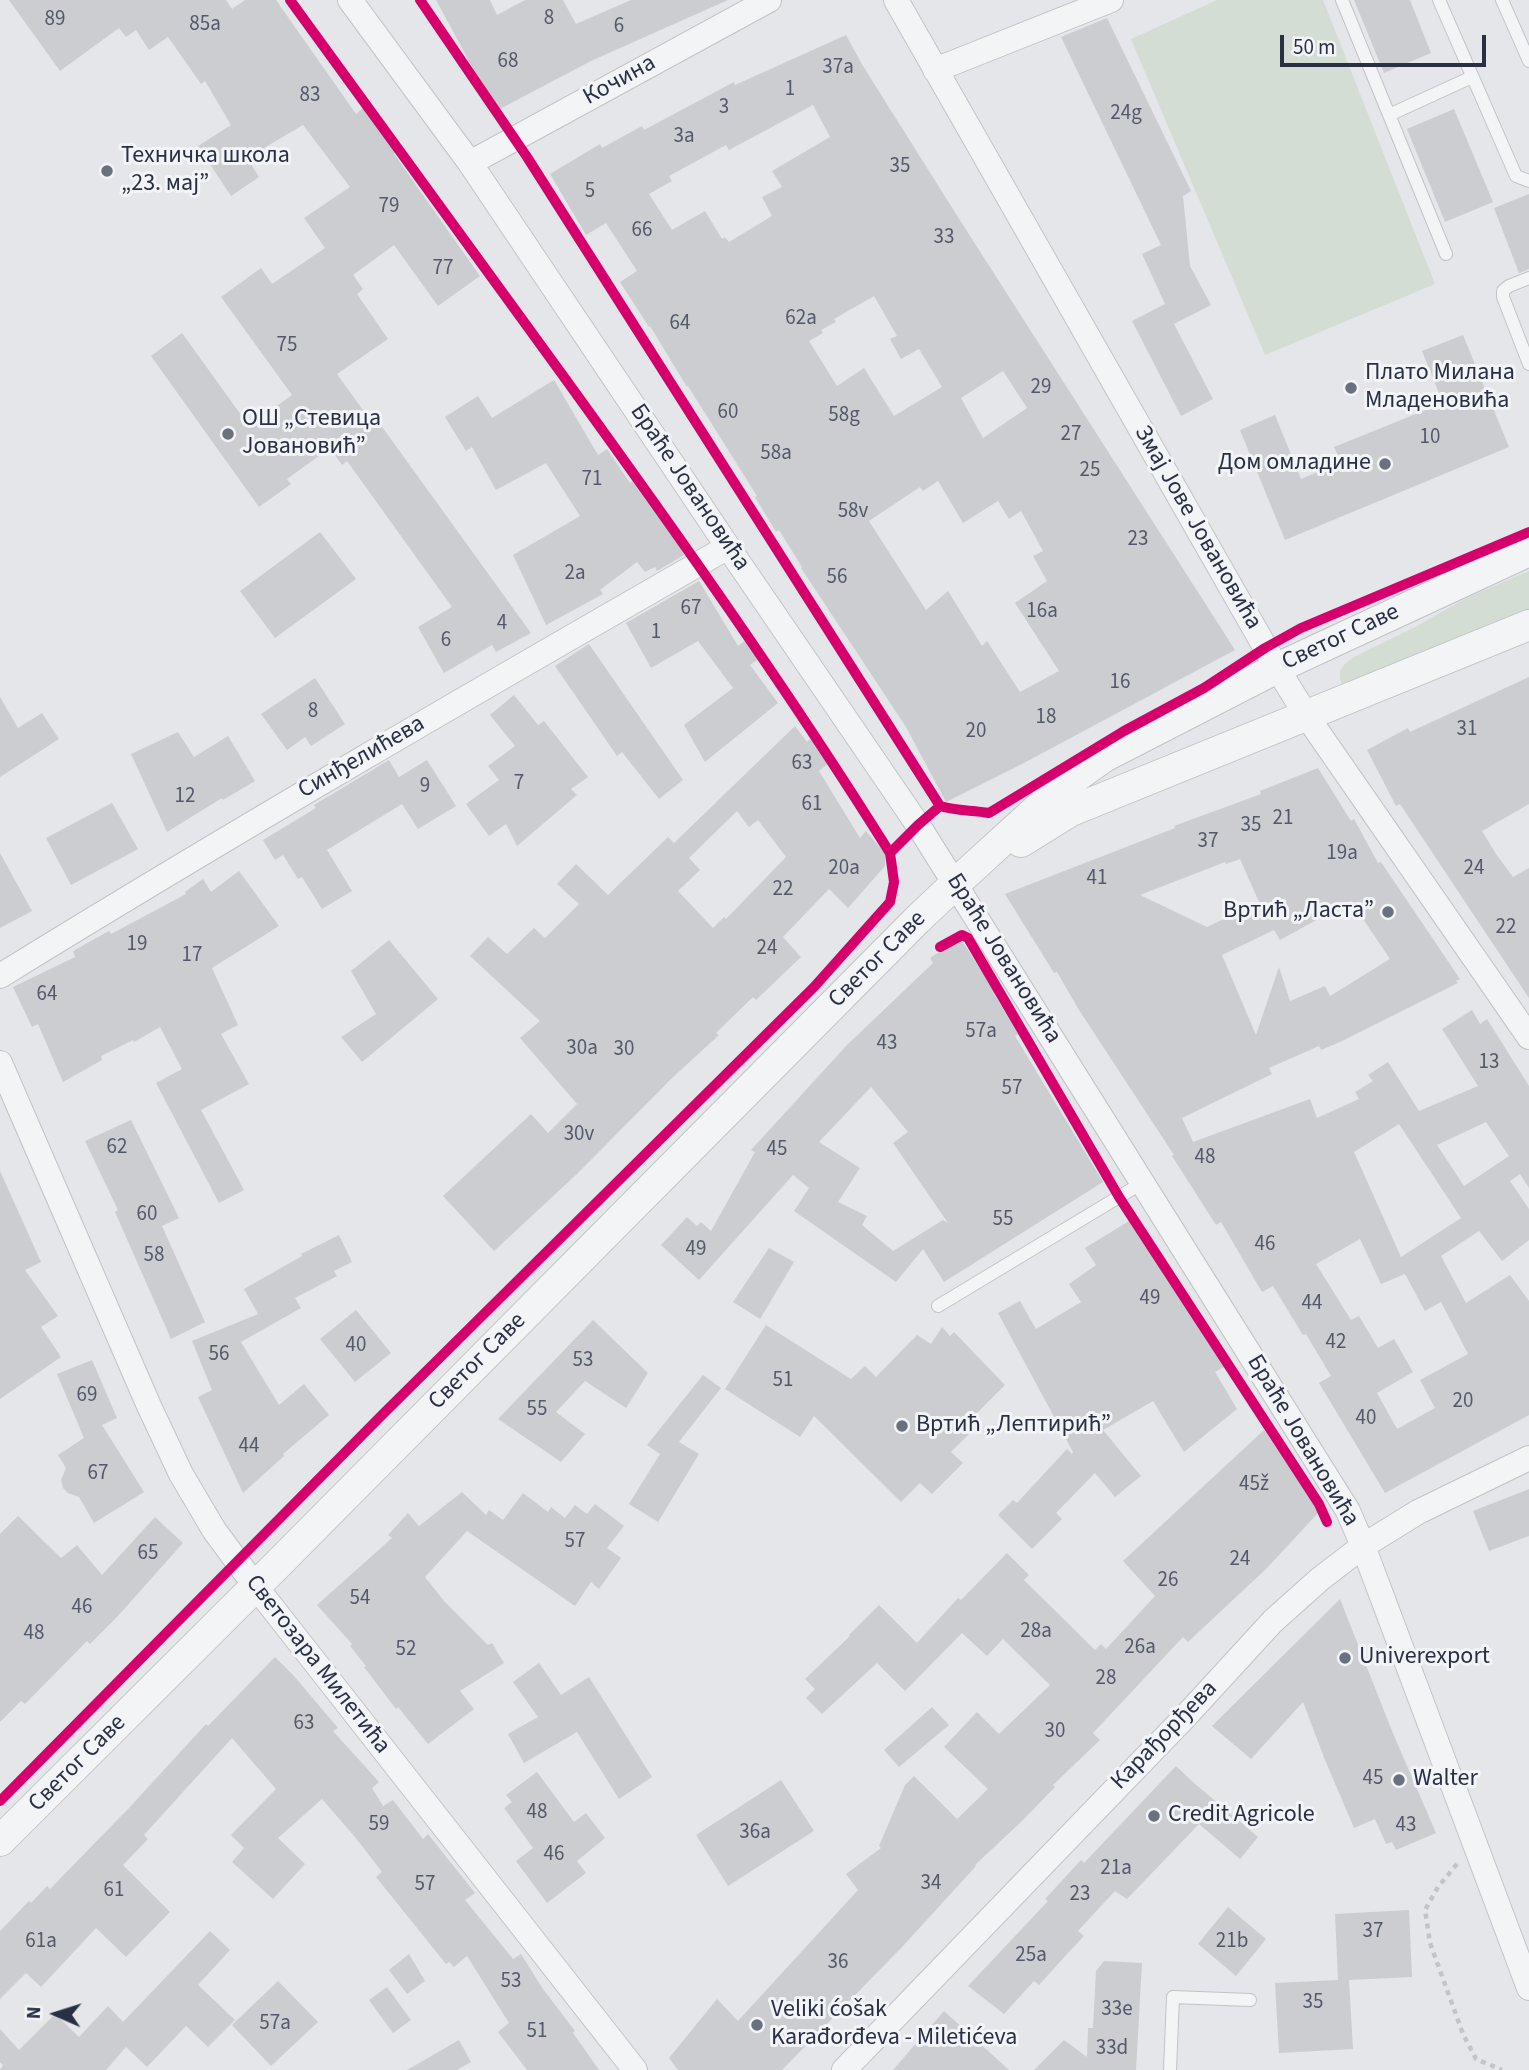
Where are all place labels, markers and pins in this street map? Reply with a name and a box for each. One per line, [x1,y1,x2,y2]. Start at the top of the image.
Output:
place label: Техничка школа „23. мај” [121,143,290,199]
marker: Техничка школа „23. мај” [99,163,115,179]
place label: Плато Милана Младеновића [1365,360,1515,416]
marker: Плато Милана Младеновића [1343,380,1359,396]
place label: ОШ „Стевица Јовановић” [242,406,381,462]
marker: ОШ „Стевица Јовановић” [220,426,236,442]
place label: Дом омладине [1218,450,1371,478]
marker: Дом омладине [1377,456,1393,472]
place label: Вртић „Ласта” [1223,898,1374,926]
marker: Вртић „Ласта” [1380,904,1396,920]
place label: Вртић „Лептирић” [916,1412,1111,1440]
marker: Вртић „Лептирић” [894,1418,910,1434]
place label: Univerexport [1359,1644,1490,1672]
marker: Univerexport [1337,1650,1353,1666]
place label: Walter [1413,1766,1478,1794]
marker: Walter [1391,1772,1407,1788]
place label: Credit Agricole [1168,1802,1315,1830]
marker: Credit Agricole [1146,1808,1162,1824]
place label: Veliki ćošak Karađorđeva - Miletićeva [771,1997,1017,2053]
marker: Veliki ćošak Karađorđeva - Miletićeva [749,2017,765,2033]

